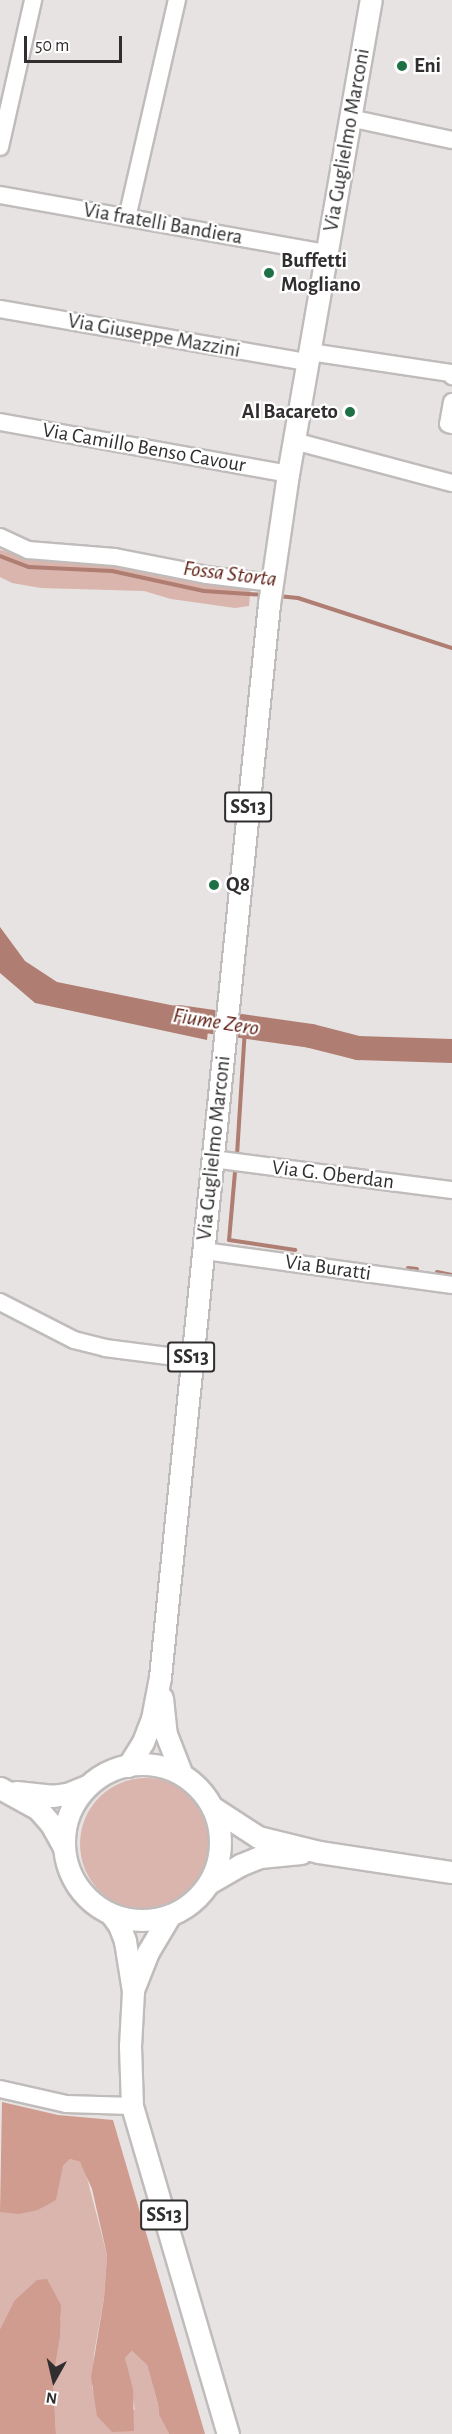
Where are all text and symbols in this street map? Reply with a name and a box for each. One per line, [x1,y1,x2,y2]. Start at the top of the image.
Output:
scale bar [27,24,124,62]
text: 50 m [35,37,69,55]
street label: Via Guglielmo Marconi [318,46,376,234]
place label: Eni [414,53,441,79]
marker: Eni [395,59,409,73]
street label: Via fratelli Bandiera [81,198,245,250]
place label: Buffetti Mogliano [281,248,361,298]
marker: Buffetti Mogliano [262,266,276,280]
street label: Via Giuseppe Mazzini [66,308,242,364]
place label: Al Bacareto [242,399,338,425]
marker: Al Bacareto [343,405,357,419]
street label: Via Camillo Benso Cavour [40,418,248,478]
water label: Fossa Storta [182,555,278,593]
road number: SS13 [224,790,272,824]
place label: Q8 [226,872,250,898]
marker: Q8 [207,878,221,892]
water label: Fiume Zero [171,1002,261,1042]
street label: Via Guglielmo Marconi [192,1054,236,1242]
street label: Via G. Oberdan [271,1155,395,1195]
street label: Via Buratti [283,1249,373,1287]
road number: SS13 [167,1340,215,1374]
road number: SS13 [140,2198,188,2232]
north arrow [24,2350,84,2410]
text: N [45,2389,58,2407]

